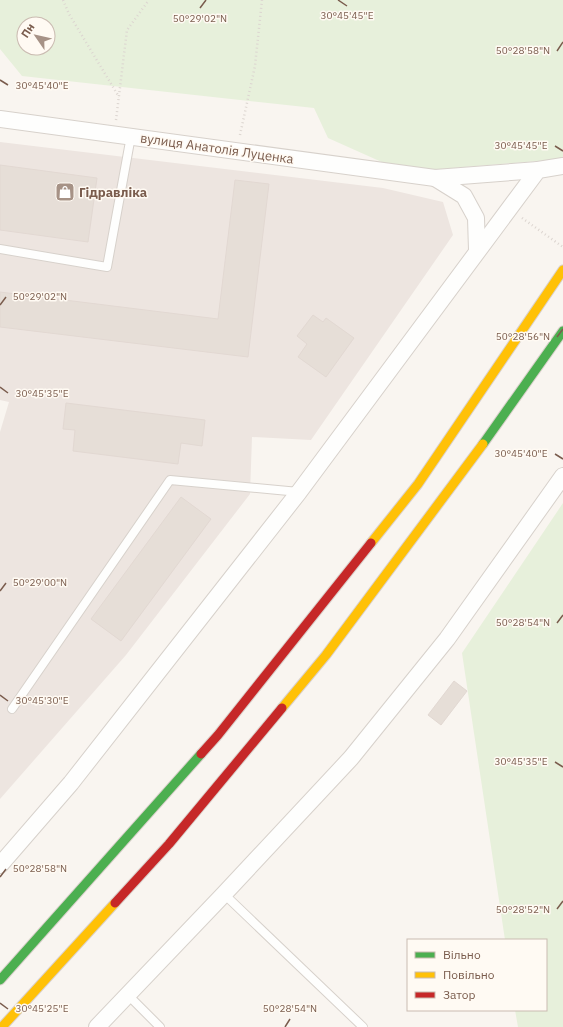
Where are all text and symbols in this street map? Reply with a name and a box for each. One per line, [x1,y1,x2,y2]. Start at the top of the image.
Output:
text: 30°45'45"E [320,9,374,22]
text: 50°29'02"N [173,12,227,25]
north arrow [16,16,56,56]
text: Пн [18,20,38,40]
text: 50°28'58"N [496,44,550,57]
text: 30°45'40"E [15,79,69,92]
street label: вулиця Анатолія Луценка [139,129,295,168]
text: 30°45'45"E [494,139,548,152]
shop icon: Гідравліка [54,181,76,203]
place label: Гідравліка [79,184,147,201]
text: 50°29'02"N [13,290,67,303]
text: 50°28'56"N [496,330,550,343]
text: 30°45'35"E [15,387,69,400]
text: 30°45'40"E [494,447,548,460]
text: 50°29'00"N [13,576,67,589]
text: 50°28'54"N [496,616,550,629]
text: 30°45'30"E [15,694,69,707]
text: 30°45'35"E [494,755,548,768]
text: 50°28'58"N [13,862,67,875]
text: 50°28'52"N [496,903,550,916]
legend [407,939,547,1011]
text: Вільно [443,947,481,962]
text: Повільно [443,967,495,982]
text: Затор [443,987,476,1002]
text: 30°45'25"E [15,1002,69,1015]
text: 50°28'54"N [263,1002,317,1015]

